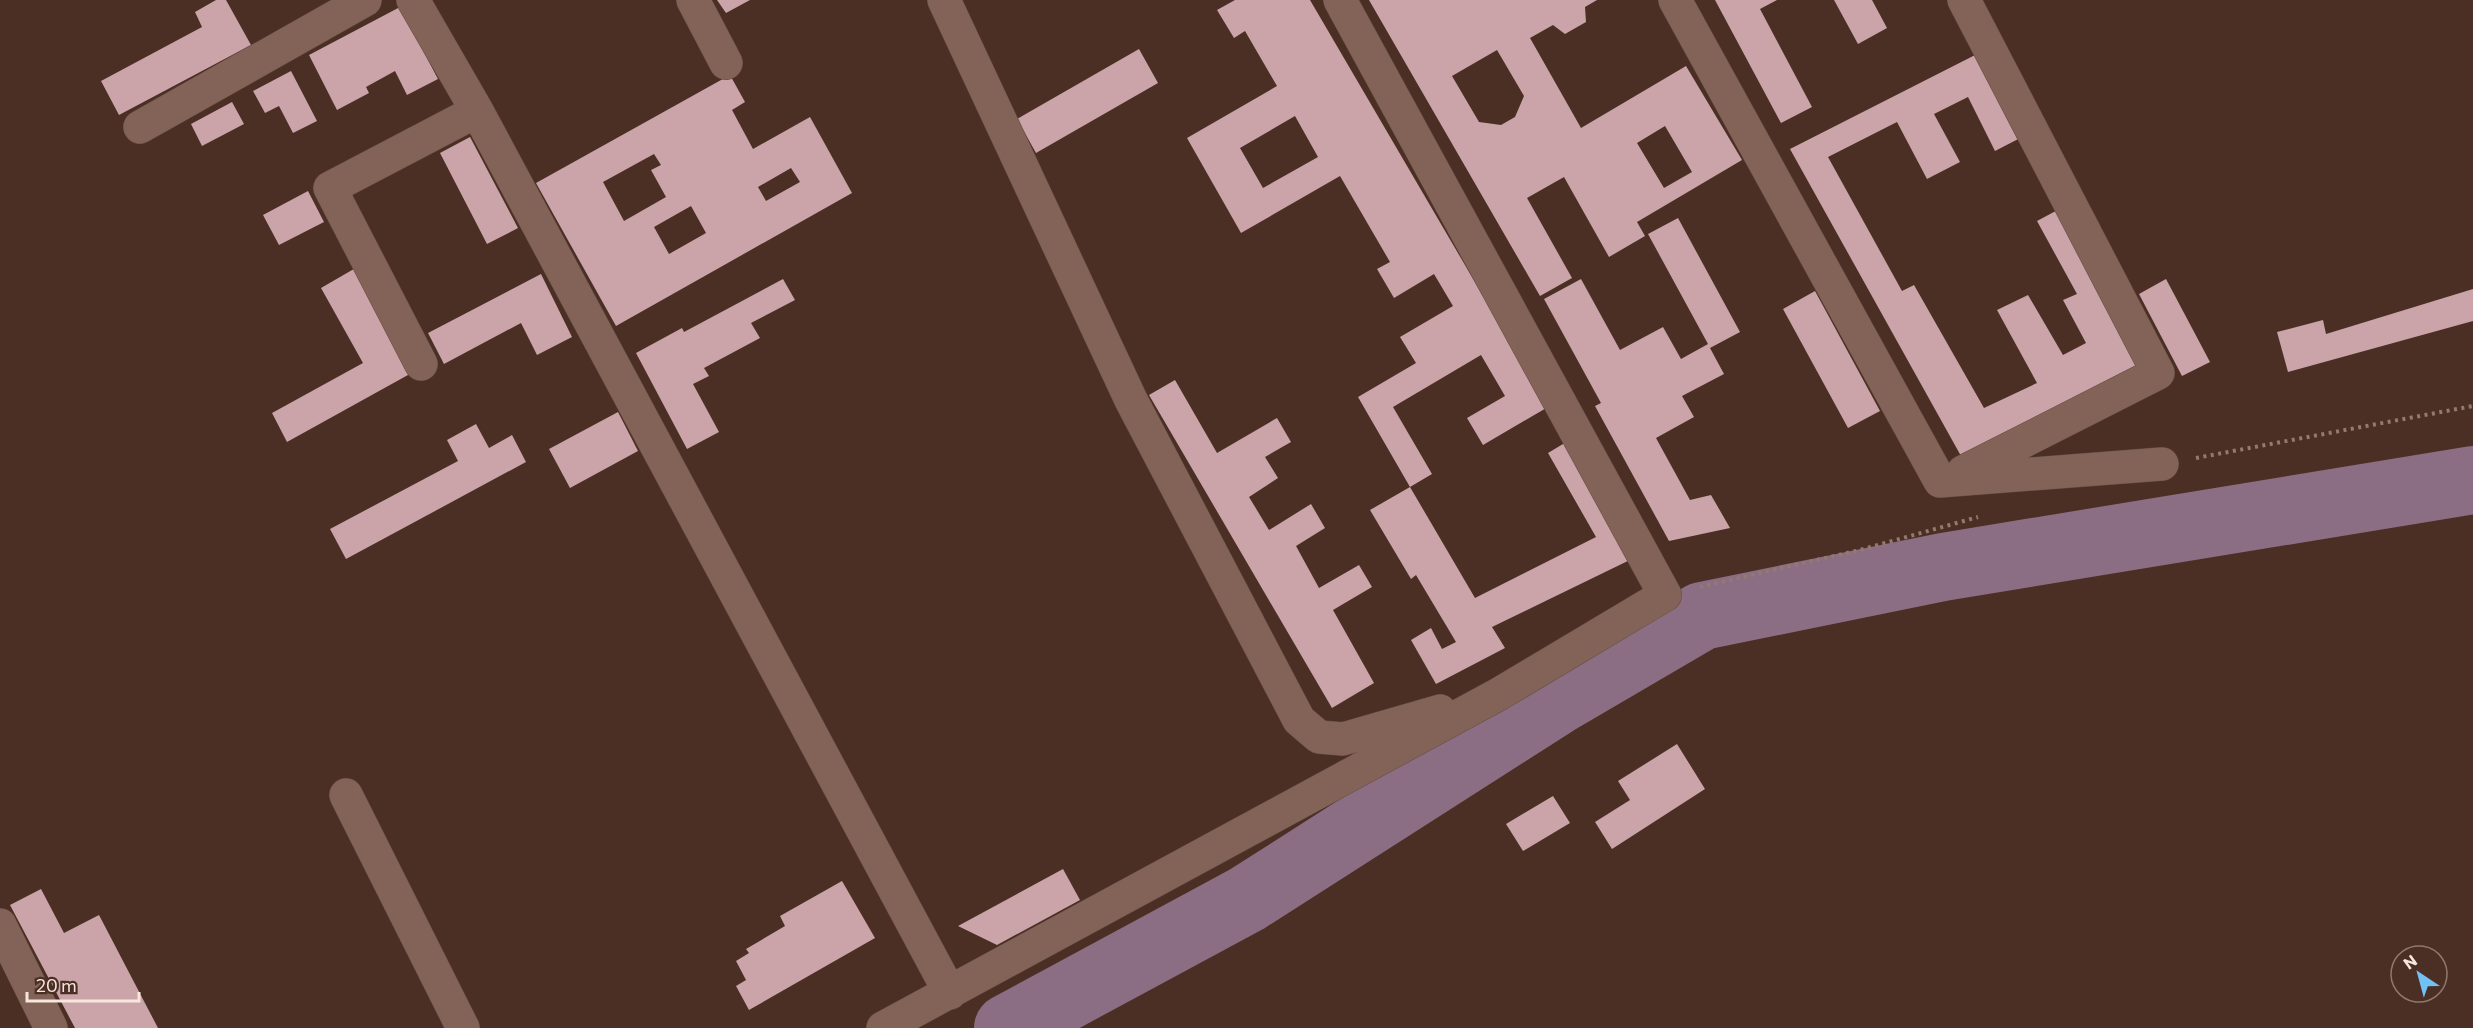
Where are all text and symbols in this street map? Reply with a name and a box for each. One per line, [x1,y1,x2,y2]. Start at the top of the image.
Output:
north arrow [2389,944,2449,1004]
text: N [2399,950,2420,973]
scale bar [27,965,140,1003]
text: 20 m [36,974,77,996]

